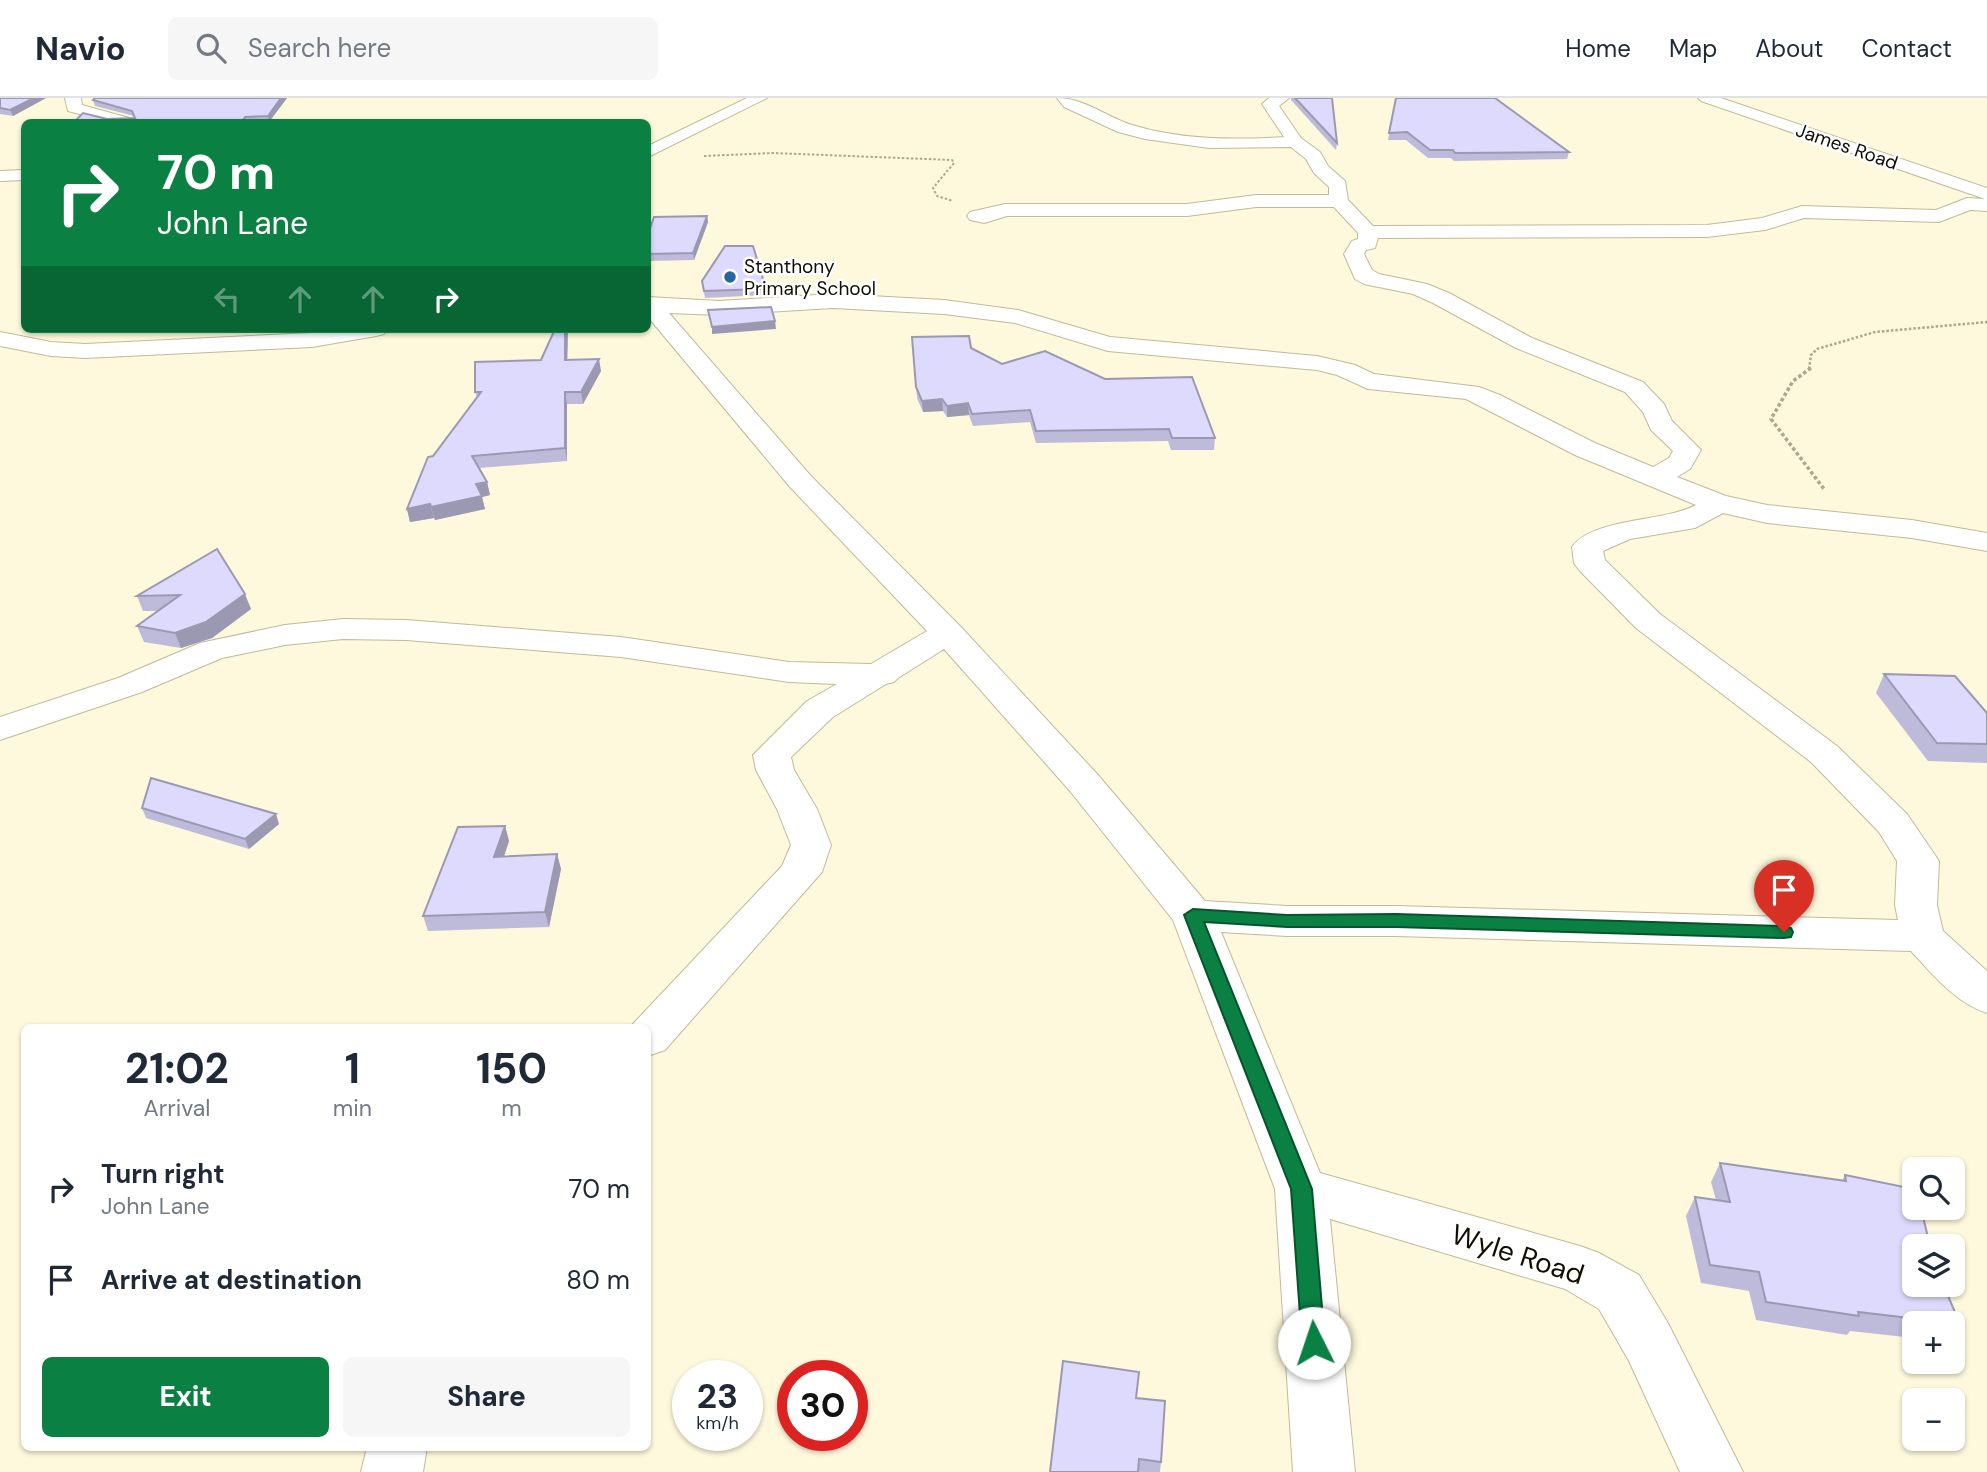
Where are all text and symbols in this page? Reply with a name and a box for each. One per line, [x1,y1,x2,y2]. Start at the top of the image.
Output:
search box [168,17,658,80]
text: Navio [35,27,126,70]
icon: search [192,29,230,67]
text: Search here [248,31,391,65]
text: Home [1565,33,1631,64]
text: Map [1669,33,1717,64]
text: About [1755,33,1824,64]
text: Contact [1862,33,1952,64]
street label: James Road [1792,117,1901,176]
text: 70 m [157,140,275,204]
icon: right [42,147,133,238]
text: John Lane [157,202,308,244]
place label: Stanthony Primary School [744,254,876,301]
marker: Stanthony Primary School [722,269,738,285]
icon: left [208,280,246,318]
icon: ahead [281,280,319,318]
icon: ahead [354,280,392,318]
icon: right [427,280,465,318]
pin [1754,860,1814,932]
icon: arrive [1765,871,1803,909]
text: 21:02 [125,1041,229,1096]
text: 1 [345,1041,360,1096]
text: 150 [476,1041,547,1096]
text: Arrival [143,1093,210,1123]
text: min [333,1093,372,1123]
text: m [501,1093,522,1123]
text: Turn right [101,1157,225,1191]
map controls [1902,1157,1965,1451]
button: search [1902,1157,1965,1220]
icon: right [42,1170,80,1208]
text: 70 m [569,1172,630,1206]
text: John Lane [101,1191,210,1221]
street label: Wyle Road [1447,1216,1589,1293]
button: layers [1902,1234,1965,1297]
icon: arrive [42,1261,80,1299]
text: Arrive at destination [101,1263,362,1297]
text: 80 m [566,1263,630,1297]
position arrow [1277,1306,1351,1380]
button: + [1902,1311,1965,1374]
button: Exit [42,1357,329,1437]
button: Share [343,1357,630,1437]
speed limit sign: 30 [777,1360,868,1451]
text: 23 [697,1373,738,1419]
button: − [1902,1388,1965,1451]
text: km/h [696,1411,739,1435]

